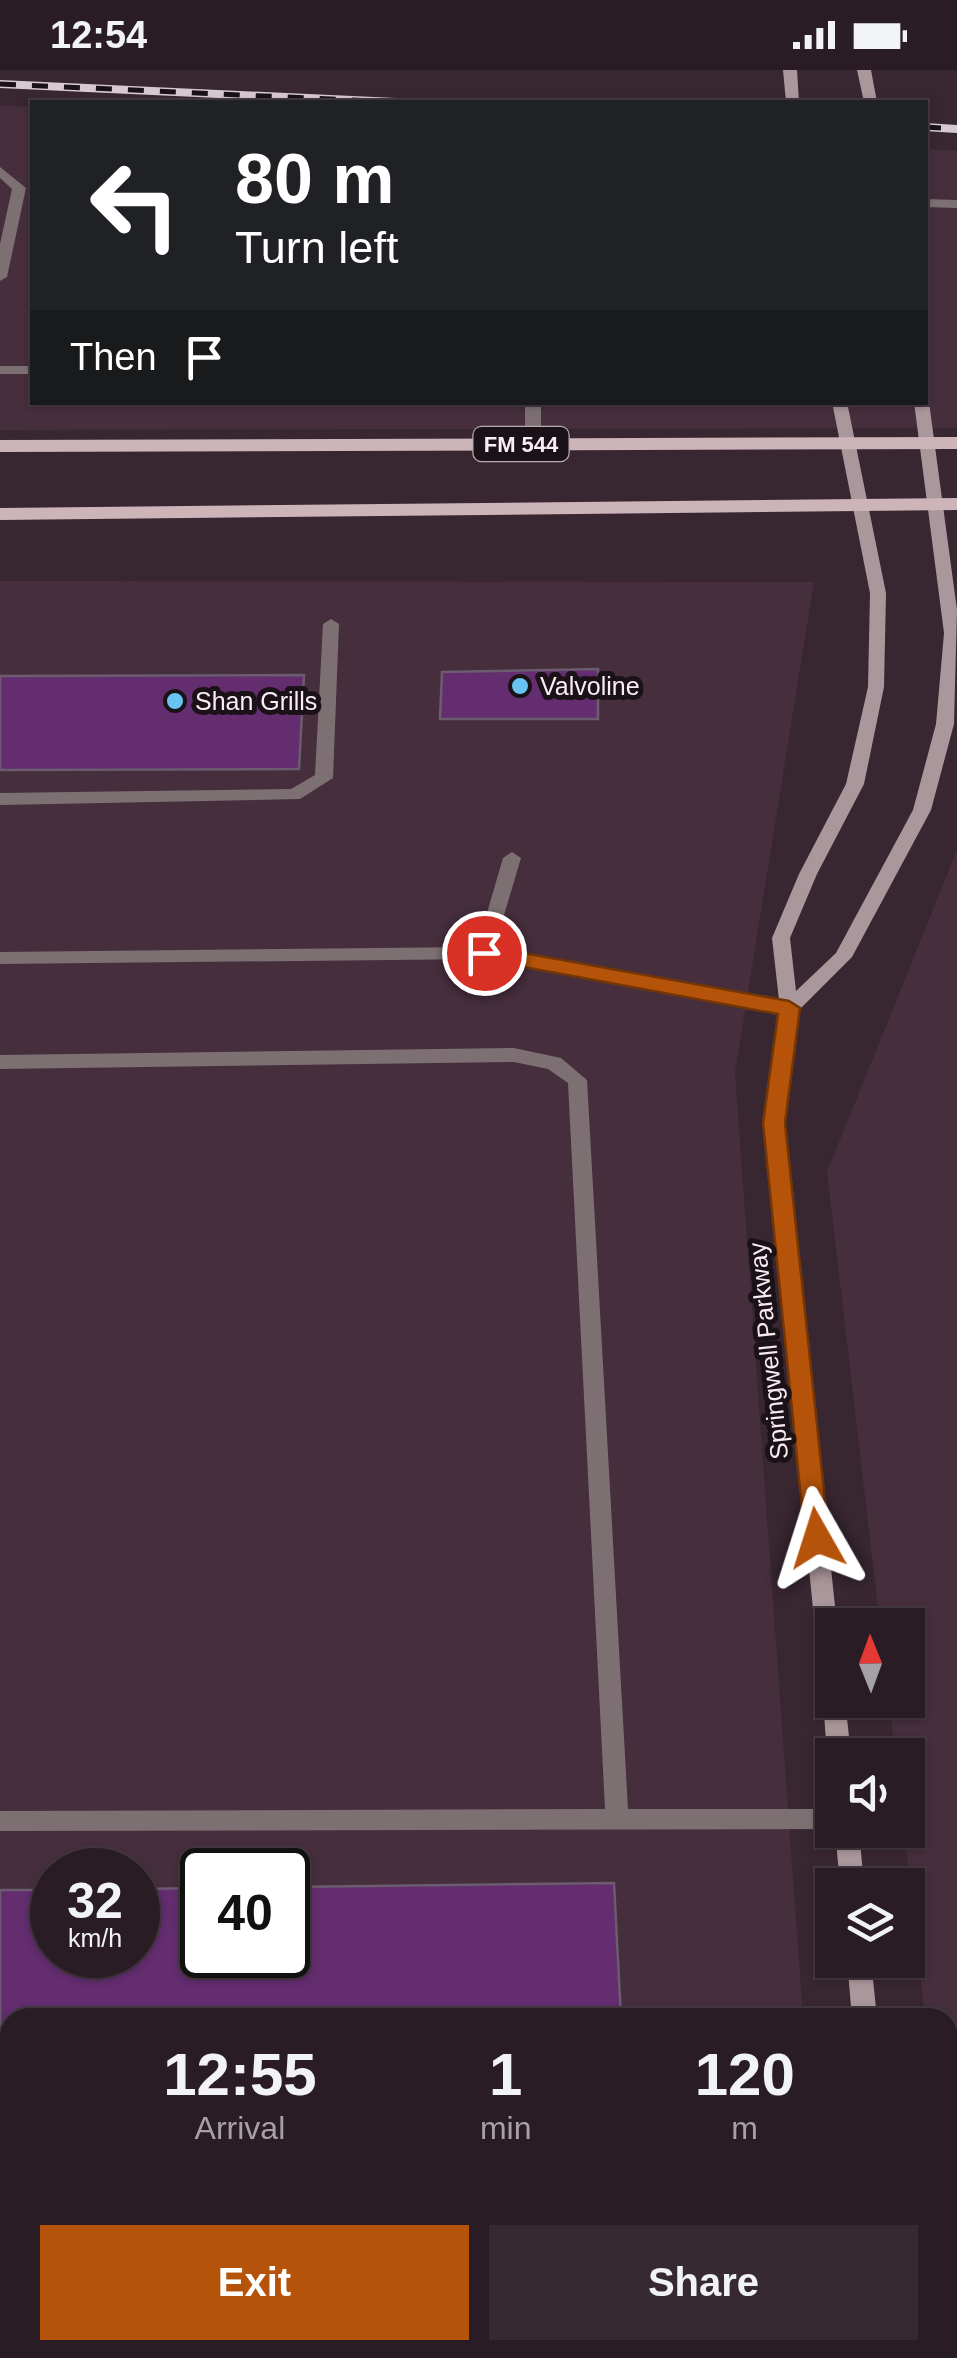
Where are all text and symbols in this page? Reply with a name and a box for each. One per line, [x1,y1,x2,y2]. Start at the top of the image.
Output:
text: 12:54 [50,14,147,56]
icon: left [70,140,200,270]
text: 80 m [235,140,395,218]
text: Turn left [235,222,398,273]
icon: arrive [177,330,232,385]
text: Then [70,336,157,378]
road number: FM 544 [474,427,568,461]
place label: Valvoline [540,672,640,700]
marker: Valvoline [509,675,531,697]
place label: Shan Grills [195,687,317,715]
marker: Shan Grills [164,690,186,712]
pin [442,911,527,996]
icon: arrive [457,926,512,981]
street label: Springwell Parkway [743,1241,793,1461]
position arrow [765,1486,869,1590]
north arrow [815,1608,925,1718]
map controls [815,1608,925,1978]
button: sound [815,1738,925,1848]
speed limit sign: 40 [180,1848,310,1978]
button: layers [815,1868,925,1978]
text: 32 [67,1873,123,1929]
text: km/h [68,1924,122,1952]
text: 12:55 [163,2041,317,2108]
text: 1 [489,2041,522,2108]
text: 120 [695,2041,795,2108]
text: Arrival [195,2110,285,2146]
text: min [480,2110,531,2146]
text: m [731,2110,758,2146]
button: Exit [40,2225,469,2340]
button: Share [489,2225,918,2340]

